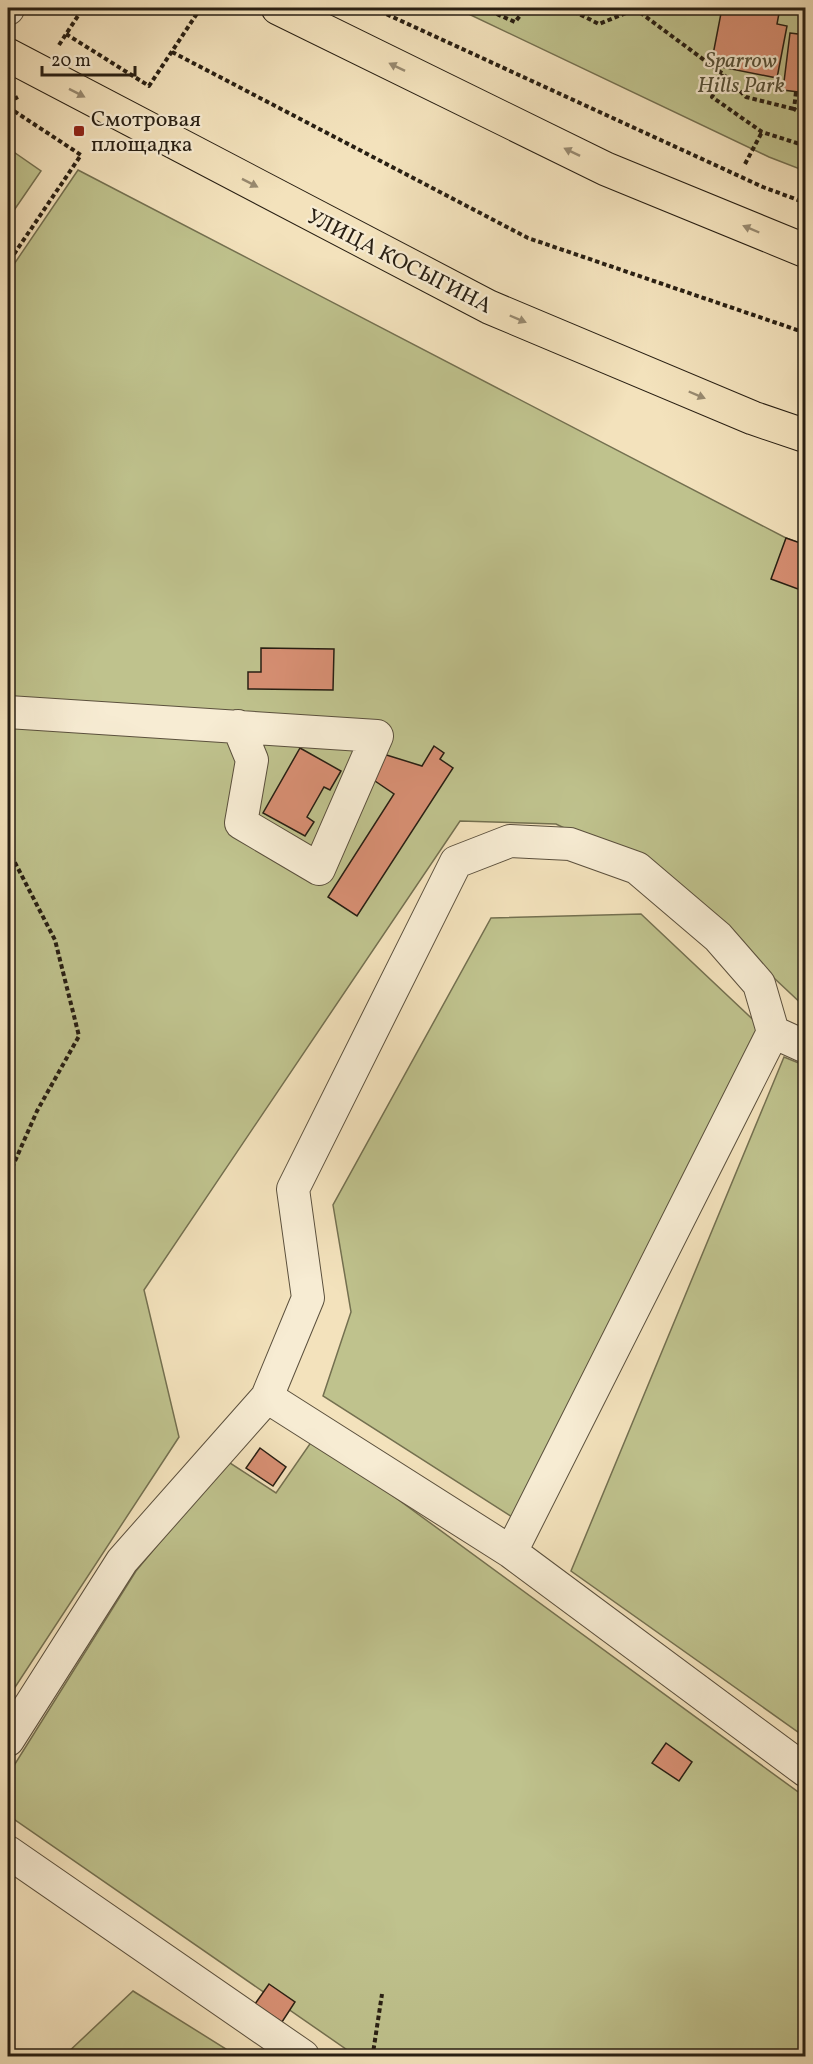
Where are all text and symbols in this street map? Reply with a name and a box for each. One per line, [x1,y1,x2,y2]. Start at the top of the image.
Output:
scale bar [42,39,135,77]
park label: Sparrow Hills Park [697,46,785,102]
text: 20 m [51,49,91,74]
one-way arrow [388,62,406,72]
one-way arrow [69,88,86,98]
place label: Смотровая площадка [91,105,201,161]
marker: Смотровая площадка [72,124,86,138]
one-way arrow [564,148,581,157]
one-way arrow [242,178,259,188]
street label: УЛИЦА КОСЫГИНА [301,202,497,322]
one-way arrow [742,224,760,234]
one-way arrow [509,314,527,324]
one-way arrow [689,390,707,400]

